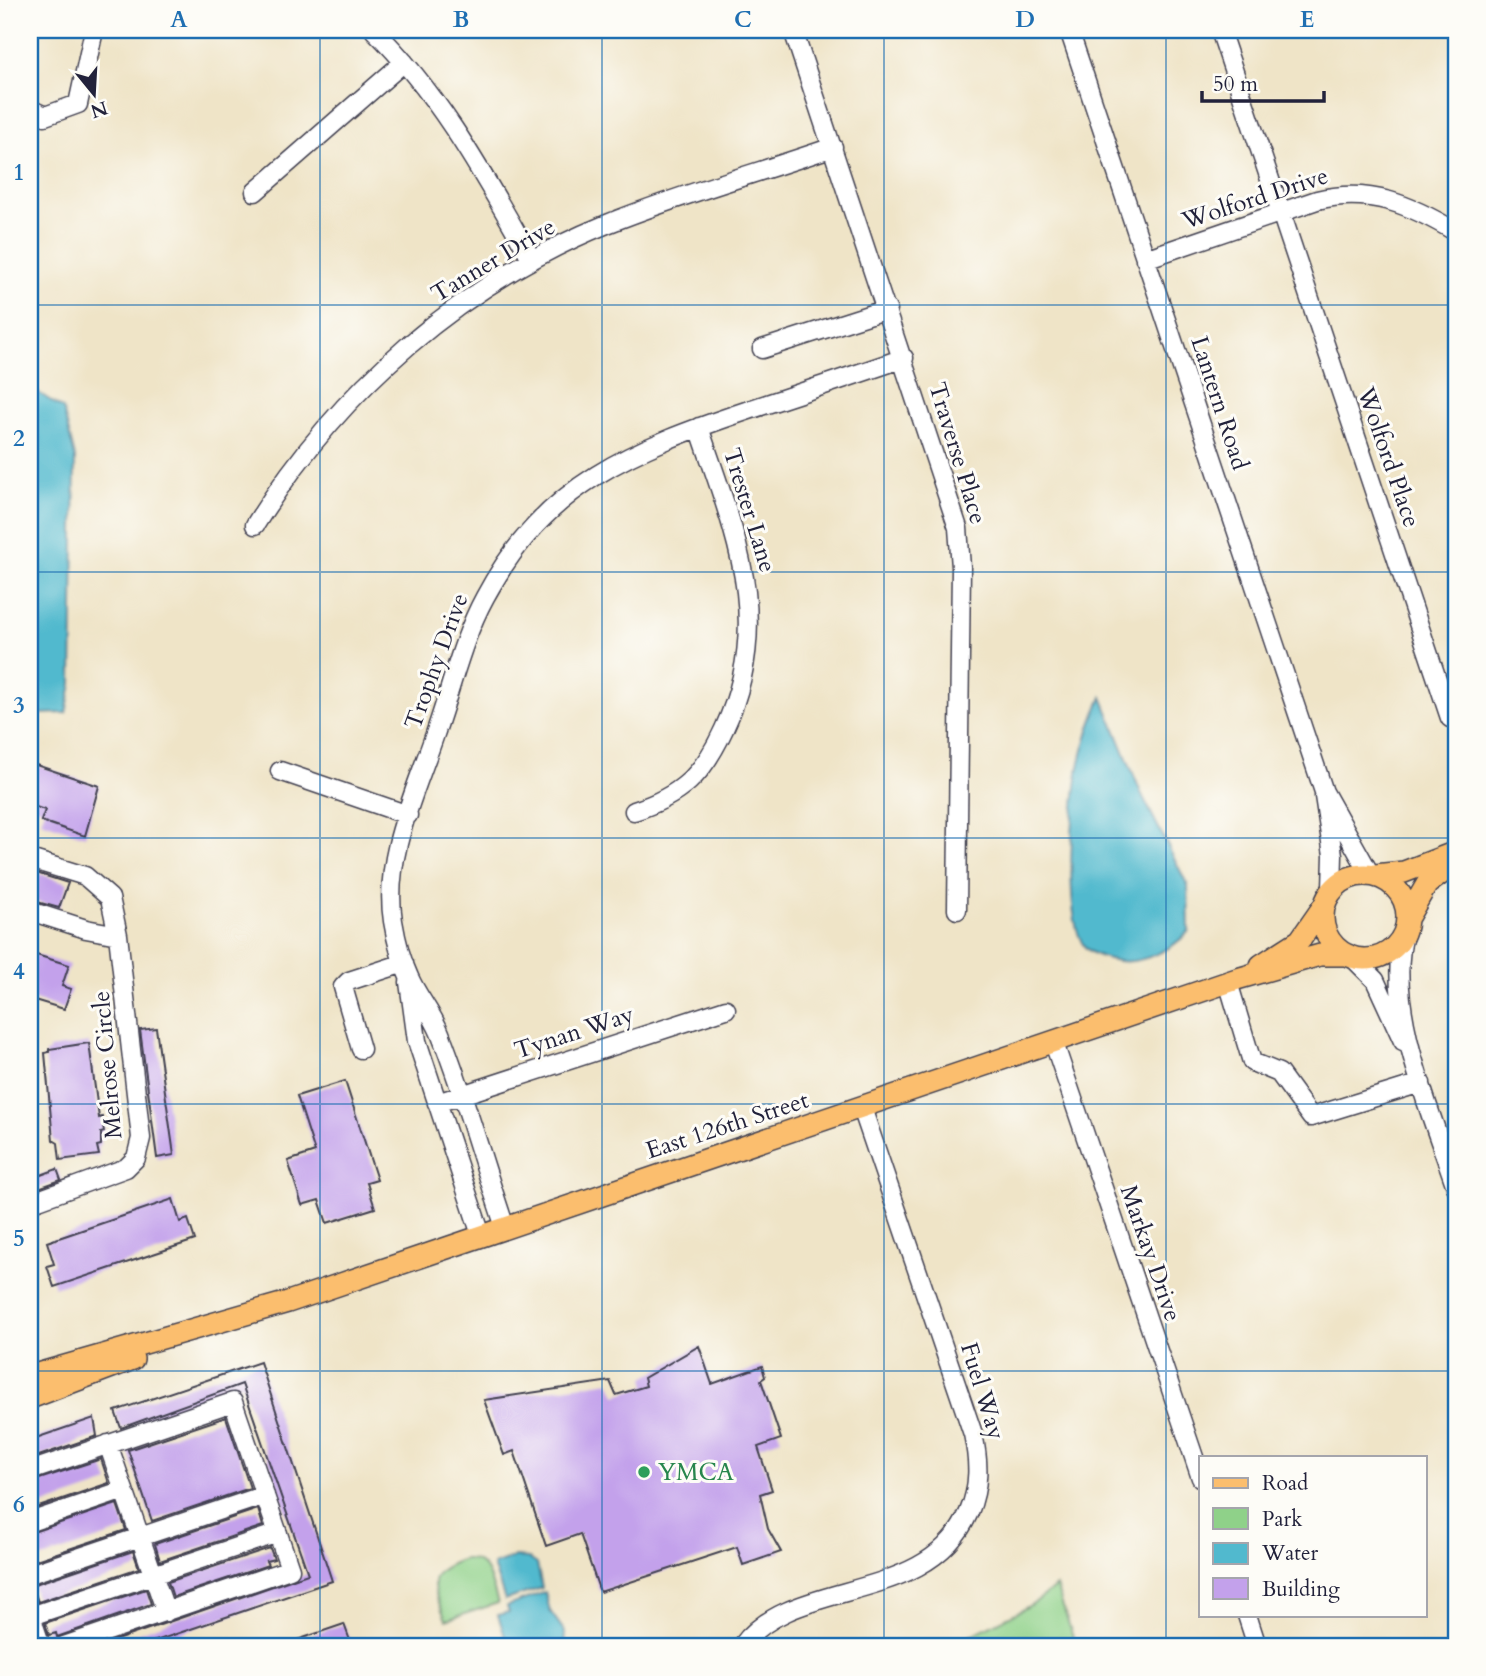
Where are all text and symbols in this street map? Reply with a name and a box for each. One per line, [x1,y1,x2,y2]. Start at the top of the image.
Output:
text: A [170,4,188,35]
text: B [453,4,469,35]
text: C [734,4,752,35]
text: D [1015,4,1035,35]
text: E [1300,4,1314,35]
north arrow [60,60,130,130]
scale bar [1202,60,1325,104]
text: 50 m [1213,70,1258,99]
text: N [87,94,111,124]
text: 1 [13,157,25,188]
street label: Wolford Drive [1177,159,1332,238]
street label: Tanner Drive [425,210,562,310]
street label: Lantern Road [1182,332,1257,474]
street label: Traverse Place [920,378,995,528]
street label: Wolford Place [1349,382,1428,532]
text: 2 [13,423,25,454]
street label: Trester Lane [715,444,784,576]
street label: Trophy Drive [397,589,476,734]
text: 3 [13,690,25,721]
text: 4 [13,956,25,987]
street label: Melrose Circle [85,990,130,1140]
street label: Tynan Way [510,998,638,1067]
street label: East 126th Street [642,1084,813,1167]
street label: Markay Drive [1112,1181,1189,1326]
text: 5 [13,1223,25,1254]
street label: Fuel Way [952,1339,1013,1444]
place label: YMCA [658,1456,735,1489]
legend [1199,1456,1426,1616]
marker: YMCA [636,1464,652,1480]
text: Road [1262,1469,1308,1498]
text: 6 [13,1489,25,1520]
text: Park [1262,1505,1303,1534]
text: Water [1261,1539,1318,1568]
text: Building [1262,1575,1340,1604]

